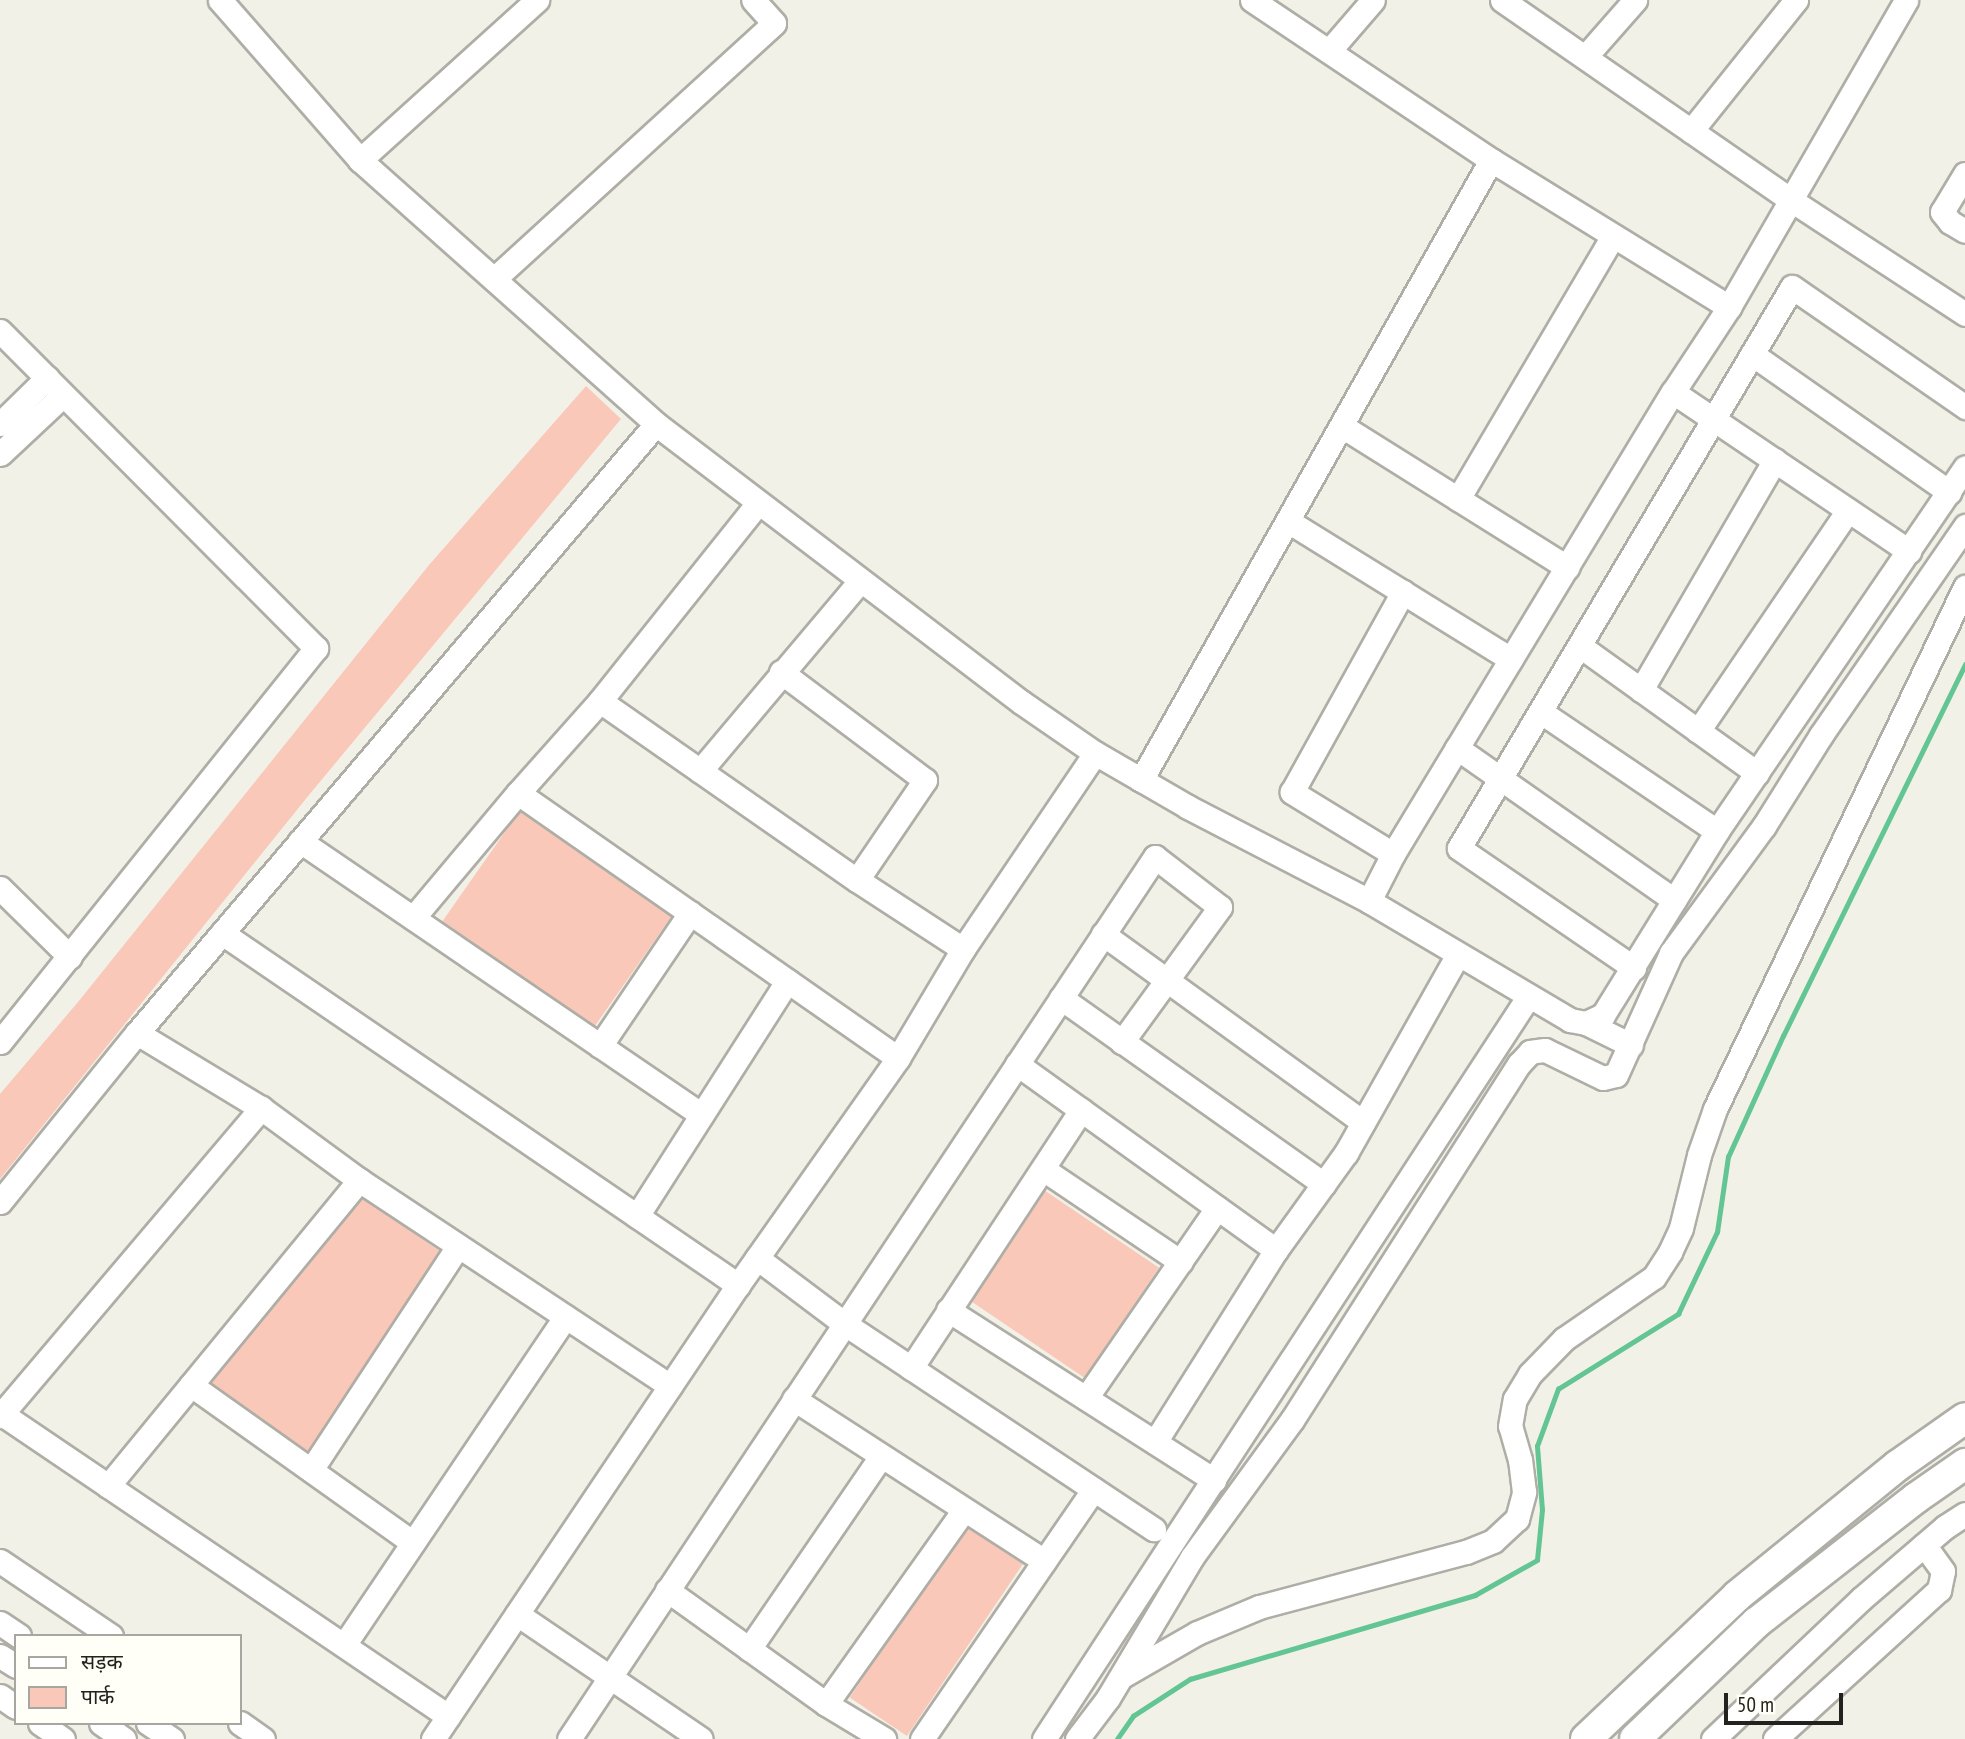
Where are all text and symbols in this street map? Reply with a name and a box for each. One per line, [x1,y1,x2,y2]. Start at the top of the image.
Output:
legend [14,1634,242,1725]
text: सड़क [81,1648,123,1675]
scale bar [1727,1680,1846,1724]
text: पार्क [81,1683,115,1710]
text: 50 m [1737,1691,1774,1718]

